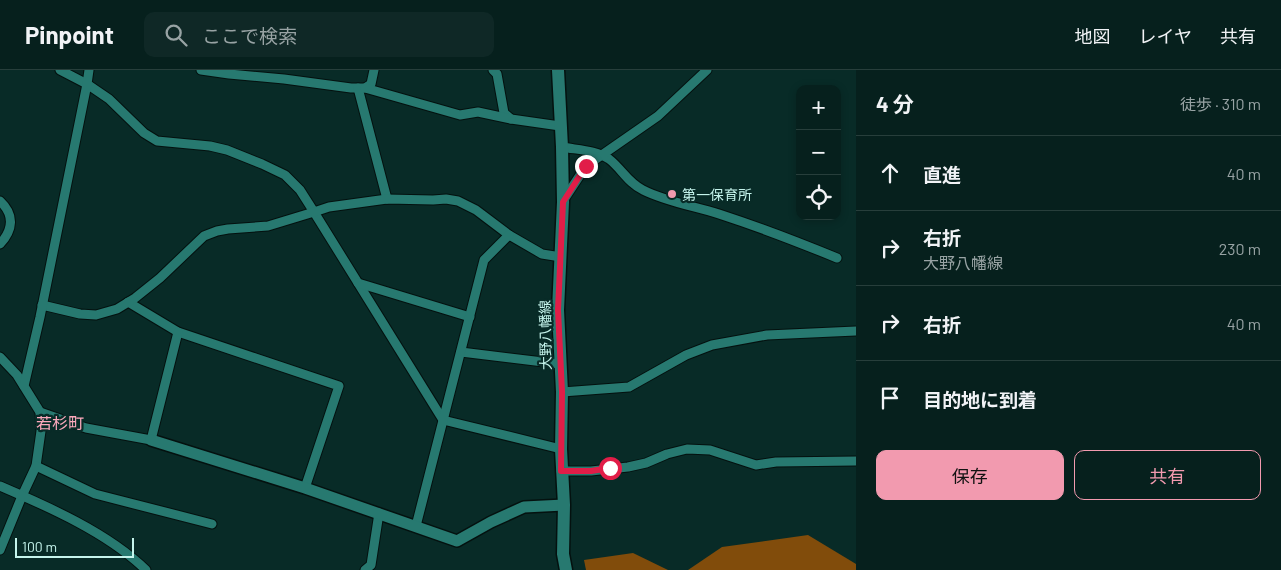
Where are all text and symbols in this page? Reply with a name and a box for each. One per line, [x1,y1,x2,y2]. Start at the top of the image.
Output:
search box [144,12,494,57]
text: Pinpoint [25,20,114,49]
icon: search [162,21,190,49]
text: ここで検索 [202,24,297,47]
text: 地図 [1075,25,1111,47]
text: レイヤ [1139,25,1192,47]
text: 共有 [1220,25,1256,47]
map controls [796,85,841,220]
button: + [796,85,841,130]
text: 4 分 [876,91,914,116]
text: 徒歩 · 310 m [1180,94,1261,113]
button: − [796,130,841,175]
route end [575,155,598,178]
icon: ahead [876,159,904,187]
text: 直進 [923,163,961,186]
text: 40 m [1227,164,1261,183]
button: locate [796,175,841,220]
place label: 第一保育所 [682,186,752,203]
marker: 第一保育所 [666,188,678,200]
text: 右折 [923,226,961,249]
icon: right [876,234,904,262]
text: 230 m [1219,239,1261,258]
text: 大野八幡線 [923,253,1003,272]
street label: 大野八幡線 [536,300,554,370]
icon: right [876,309,904,337]
text: 右折 [923,313,961,336]
text: 40 m [1227,314,1261,333]
icon: arrive [876,384,904,412]
text: 目的地に到着 [923,388,1037,411]
district label: 若杉町 [36,413,84,432]
button: 保存 [876,450,1064,500]
button: 共有 [1074,450,1261,500]
route start [599,457,622,480]
scale bar [15,535,134,558]
text: 100 m [22,538,57,555]

